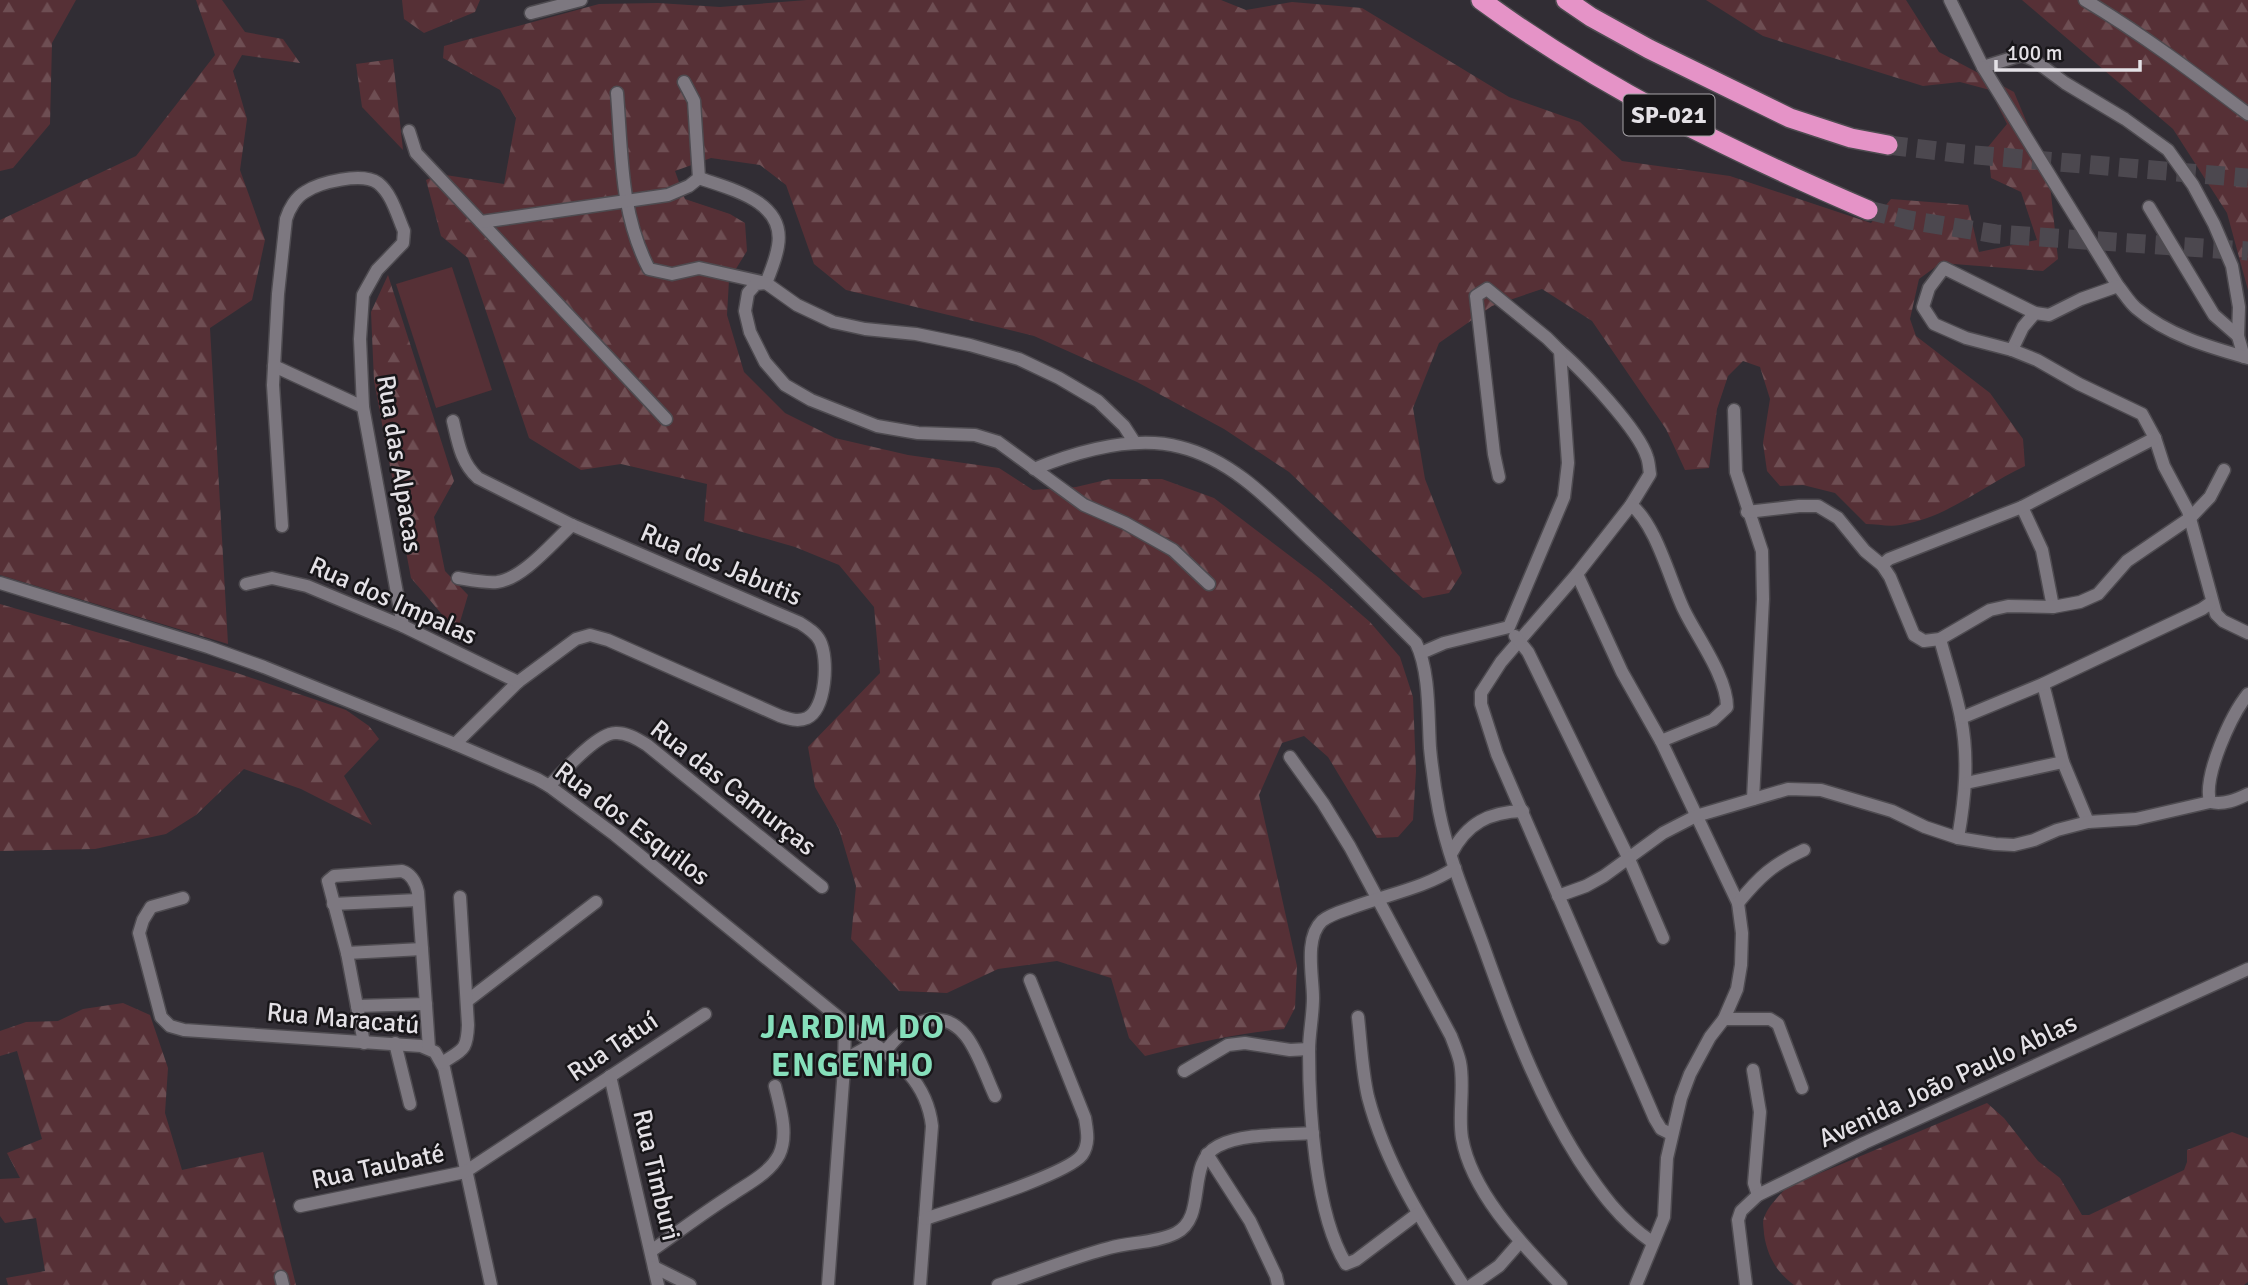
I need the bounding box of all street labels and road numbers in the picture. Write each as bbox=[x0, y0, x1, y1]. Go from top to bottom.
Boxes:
road number: SP-021 bbox=[1624, 94, 1714, 135]
street label: Rua das Alpacas bbox=[369, 373, 429, 555]
street label: Rua dos Jabutis bbox=[635, 517, 807, 613]
street label: Rua dos Impalas bbox=[304, 550, 482, 652]
street label: Rua das Camurças bbox=[644, 713, 822, 863]
street label: Rua dos Esquilos bbox=[548, 755, 716, 893]
street label: Rua Maracatú bbox=[265, 996, 421, 1042]
street label: Rua Tatuí bbox=[562, 1005, 664, 1089]
street label: Avenida João Paulo Ablas bbox=[1814, 1007, 2082, 1155]
street label: Rua Timburi bbox=[625, 1106, 687, 1244]
street label: Rua Taubaté bbox=[309, 1137, 447, 1197]

